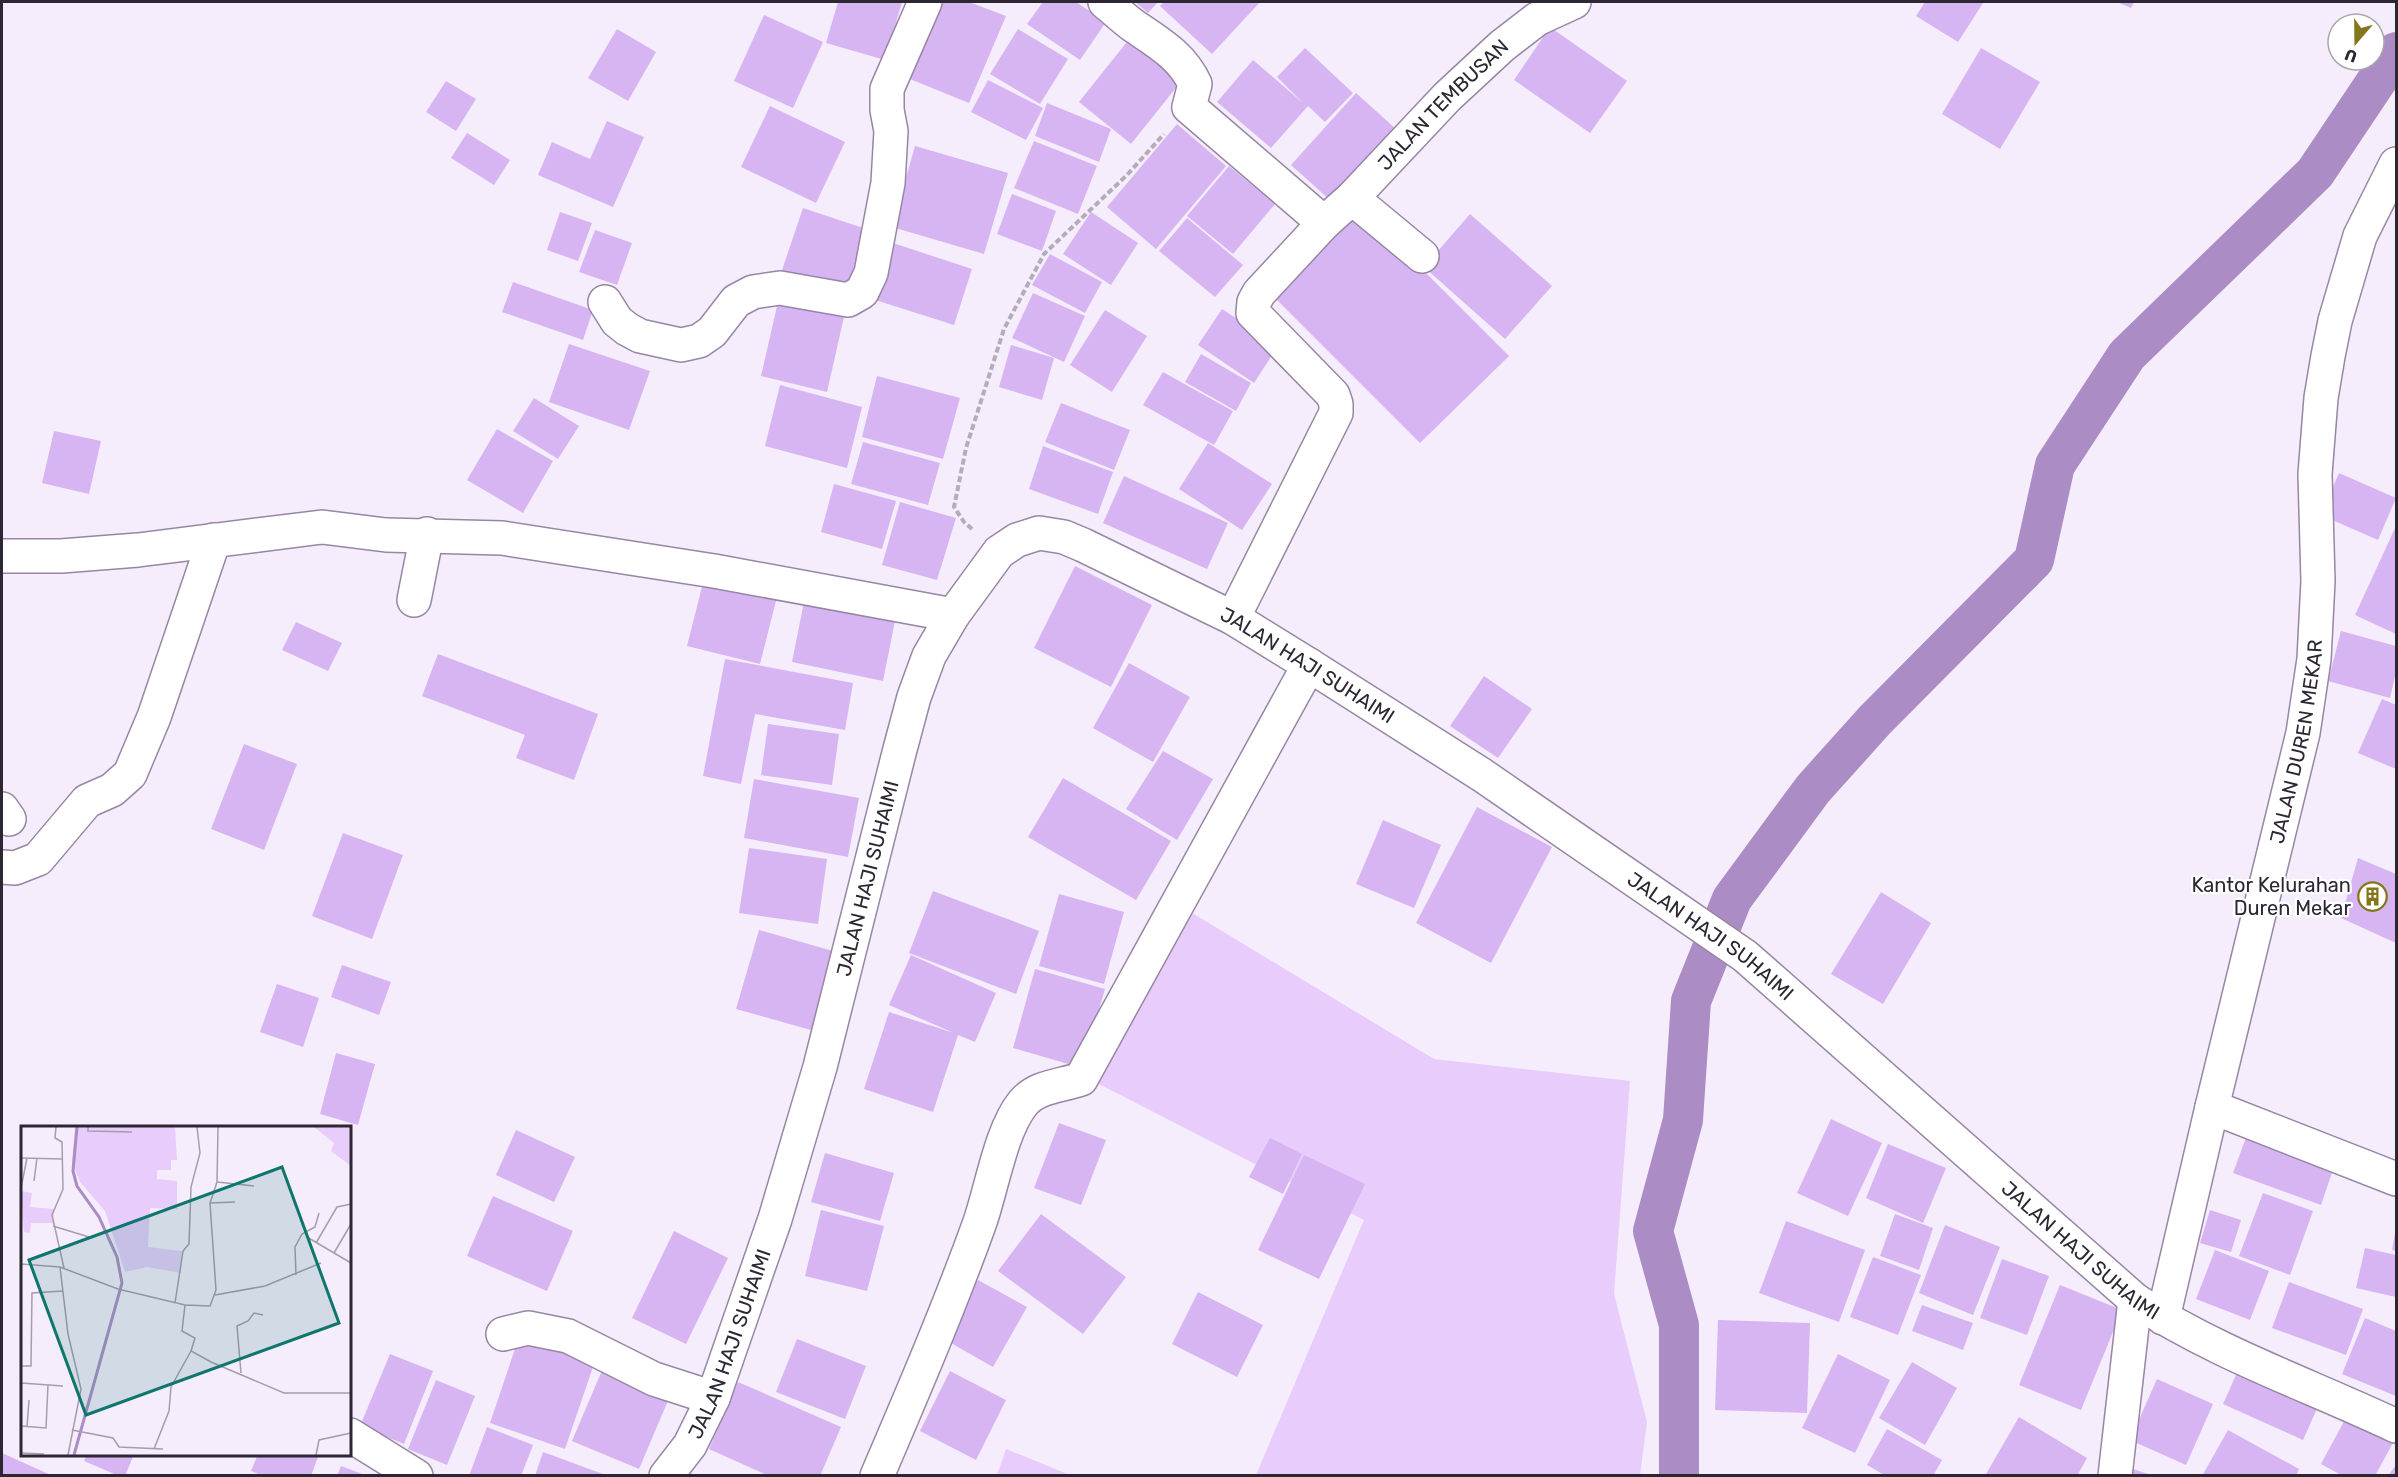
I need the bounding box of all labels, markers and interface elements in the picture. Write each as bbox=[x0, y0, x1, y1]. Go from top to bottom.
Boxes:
north arrow bbox=[2326, 12, 2386, 72]
street label: JALAN TEMBUSAN bbox=[1373, 34, 1513, 175]
text: U bbox=[2342, 45, 2360, 67]
street label: JALAN HAJI SUHAIMI bbox=[1217, 602, 1399, 728]
street label: JALAN DUREN MEKAR bbox=[2265, 639, 2327, 846]
street label: JALAN HAJI SUHAIMI bbox=[831, 778, 904, 979]
street label: JALAN HAJI SUHAIMI bbox=[1623, 867, 1799, 1005]
place label: Kantor Kelurahan Duren Mekar bbox=[2191, 873, 2351, 920]
building icon: Kantor Kelurahan Duren Mekar bbox=[2356, 880, 2388, 912]
inset map bbox=[21, 1126, 351, 1456]
street label: JALAN HAJI SUHAIMI bbox=[1997, 1176, 2164, 1325]
street label: JALAN HAJI SUHAIMI bbox=[683, 1246, 776, 1443]

